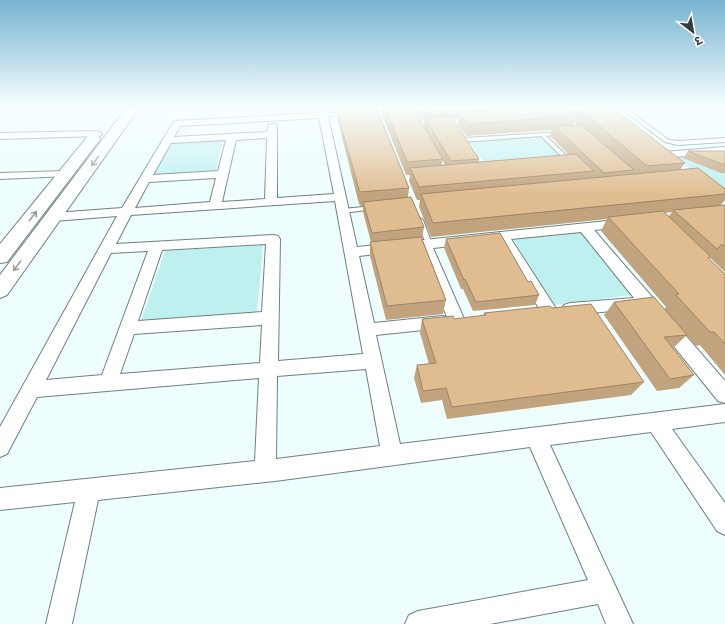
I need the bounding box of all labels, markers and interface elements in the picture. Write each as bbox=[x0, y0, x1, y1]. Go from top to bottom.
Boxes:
north arrow bbox=[673, 12, 713, 52]
text: उ bbox=[691, 32, 706, 49]
one-way arrow bbox=[90, 156, 99, 167]
one-way arrow bbox=[28, 210, 37, 221]
one-way arrow bbox=[13, 260, 22, 271]

